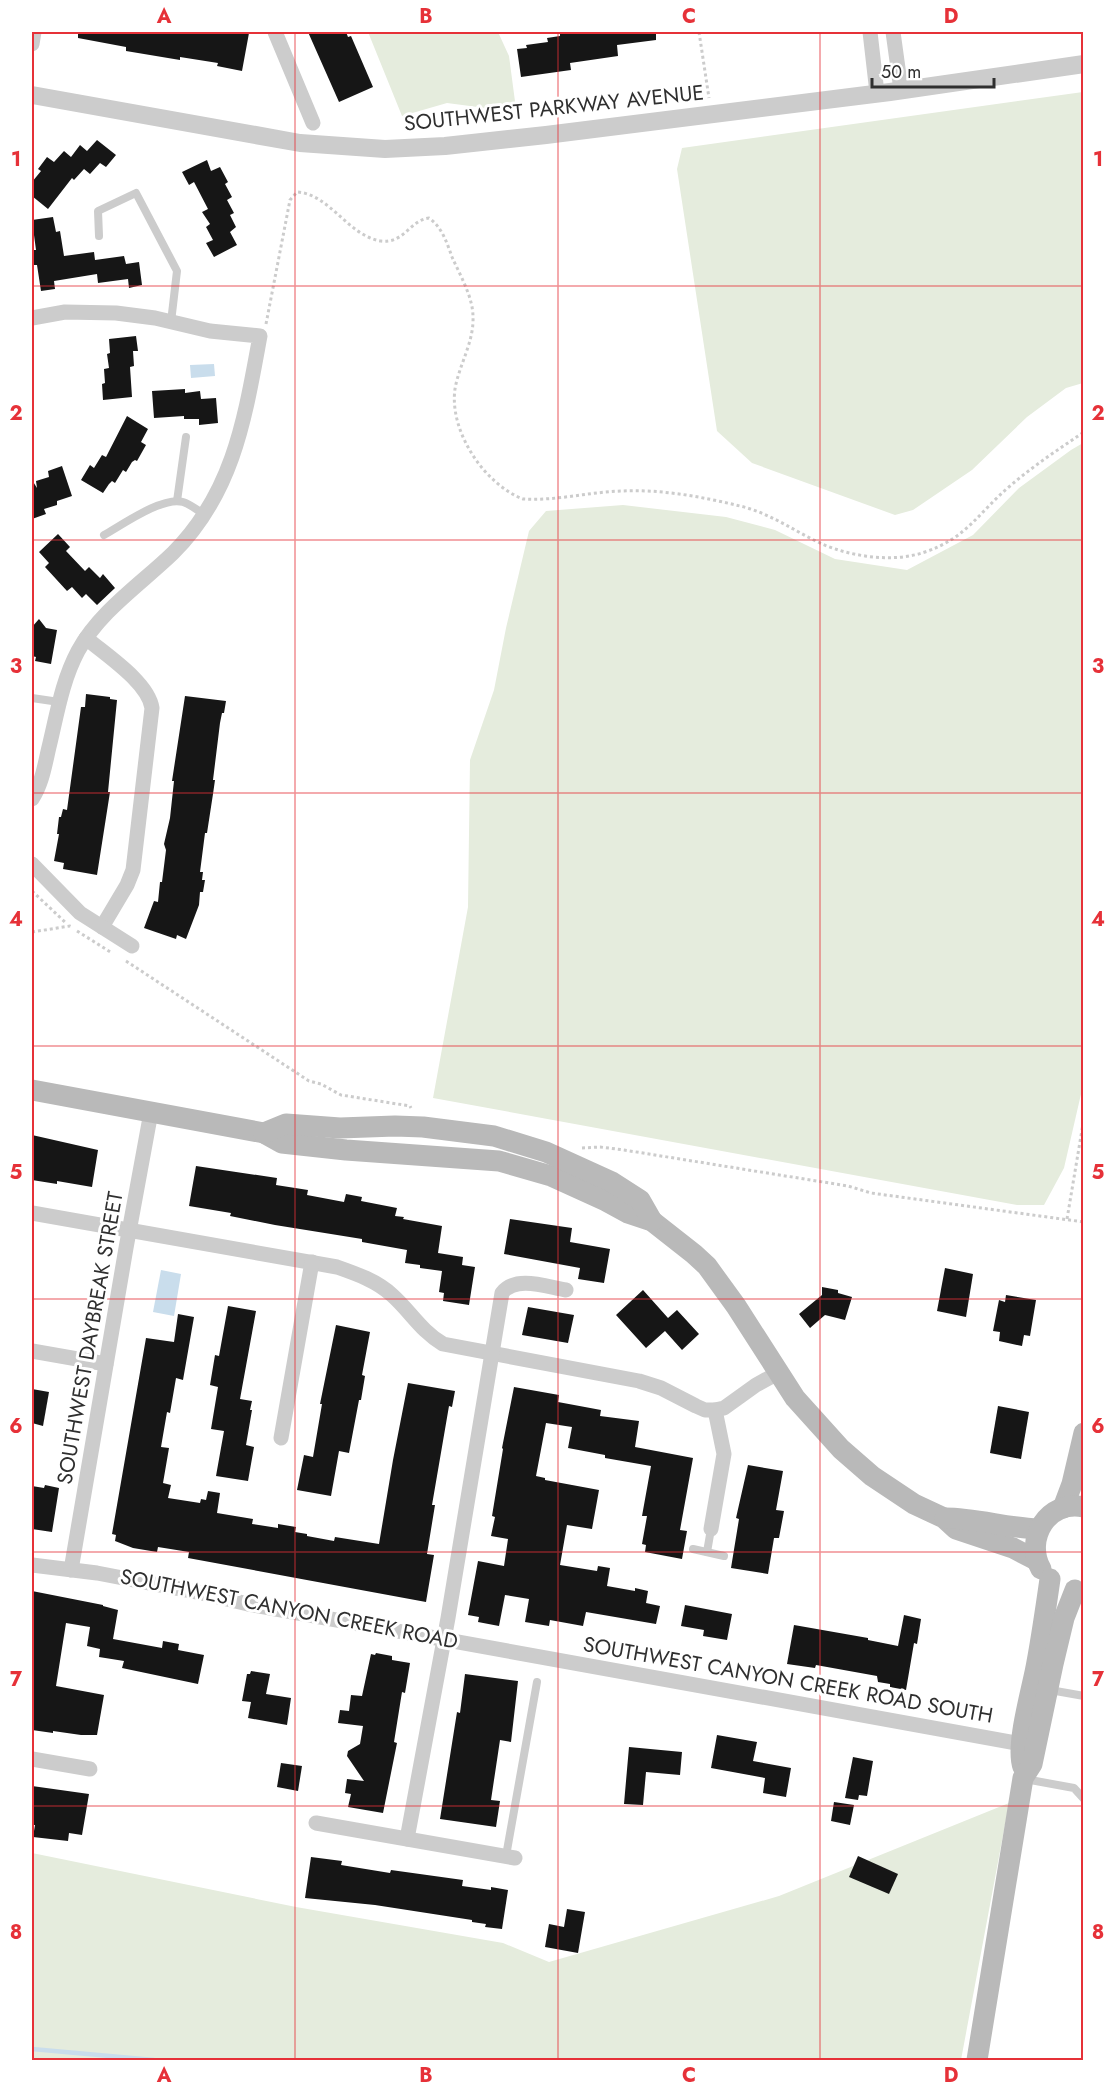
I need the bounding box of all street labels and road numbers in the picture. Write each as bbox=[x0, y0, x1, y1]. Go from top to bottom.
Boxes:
street label: SOUTHWEST PARKWAY AVENUE bbox=[403, 77, 705, 139]
street label: SOUTHWEST DAYBREAK STREET bbox=[49, 1189, 131, 1487]
street label: SOUTHWEST CANYON CREEK ROAD bbox=[118, 1562, 460, 1656]
street label: SOUTHWEST CANYON CREEK ROAD SOUTH bbox=[581, 1629, 995, 1731]

